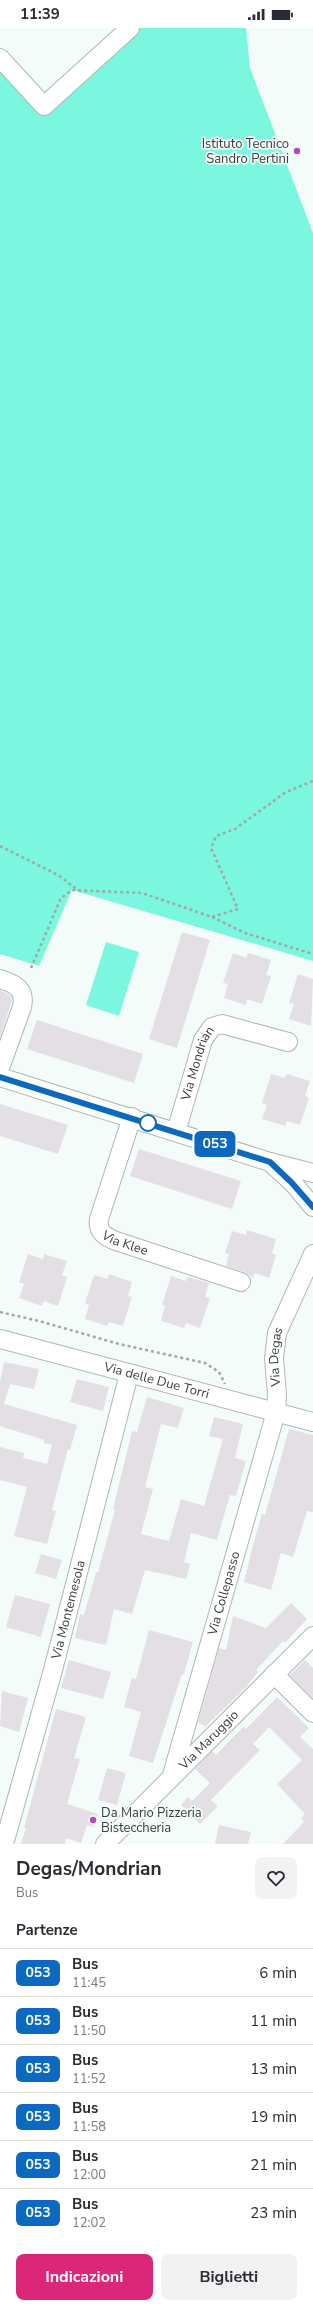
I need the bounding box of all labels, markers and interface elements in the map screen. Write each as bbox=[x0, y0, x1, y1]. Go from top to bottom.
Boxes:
text: 11:39 bbox=[20, 4, 60, 24]
place label: Istituto Tecnico Sandro Pertini bbox=[202, 135, 289, 168]
marker: Istituto Tecnico Sandro Pertini bbox=[292, 146, 302, 156]
street label: Via Mondrian bbox=[176, 1023, 219, 1104]
unlabelled marker bbox=[139, 1114, 157, 1132]
line badge: 053 bbox=[192, 1131, 238, 1157]
text: 053 bbox=[202, 1134, 228, 1153]
street label: Via Klee bbox=[97, 1226, 150, 1260]
street label: Via Degas bbox=[265, 1324, 288, 1388]
street label: Via delle Due Torri bbox=[101, 1358, 211, 1403]
street label: Via Collepasso bbox=[203, 1549, 245, 1638]
street label: Via Montemesola bbox=[47, 1558, 90, 1662]
street label: Via Maruggio bbox=[174, 1706, 243, 1775]
place label: Da Mario Pizzeria Bisteccheria bbox=[101, 1804, 202, 1837]
marker: Da Mario Pizzeria Bisteccheria bbox=[88, 1815, 98, 1825]
text: Degas/Mondrian bbox=[16, 1856, 162, 1882]
button: heart bbox=[255, 1857, 297, 1899]
text: Bus bbox=[16, 1884, 38, 1902]
text: Partenze bbox=[16, 1920, 78, 1940]
text: Bus bbox=[72, 1954, 98, 1974]
text: 053 bbox=[25, 1963, 51, 1982]
text: 6 min bbox=[259, 1963, 297, 1983]
text: 11:45 bbox=[72, 1974, 106, 1992]
text: Bus bbox=[72, 2002, 98, 2022]
text: 053 bbox=[25, 2011, 51, 2030]
text: 11 min bbox=[250, 2011, 297, 2031]
text: 11:50 bbox=[72, 2022, 106, 2040]
text: Bus bbox=[72, 2050, 98, 2070]
text: 053 bbox=[25, 2059, 51, 2078]
text: 13 min bbox=[250, 2059, 297, 2079]
text: 11:52 bbox=[72, 2070, 106, 2088]
text: Bus bbox=[72, 2098, 98, 2118]
text: 053 bbox=[25, 2107, 51, 2126]
text: 19 min bbox=[250, 2107, 297, 2127]
text: 11:58 bbox=[72, 2118, 106, 2136]
text: Bus bbox=[72, 2146, 98, 2166]
text: 053 bbox=[25, 2155, 51, 2174]
text: 21 min bbox=[250, 2155, 297, 2175]
text: 12:00 bbox=[72, 2166, 106, 2184]
text: Bus bbox=[72, 2194, 98, 2214]
text: 053 bbox=[25, 2203, 51, 2222]
text: 23 min bbox=[250, 2203, 297, 2223]
text: 12:02 bbox=[72, 2214, 106, 2232]
button: Indicazioni bbox=[16, 2254, 153, 2300]
button: Biglietti bbox=[161, 2254, 297, 2300]

